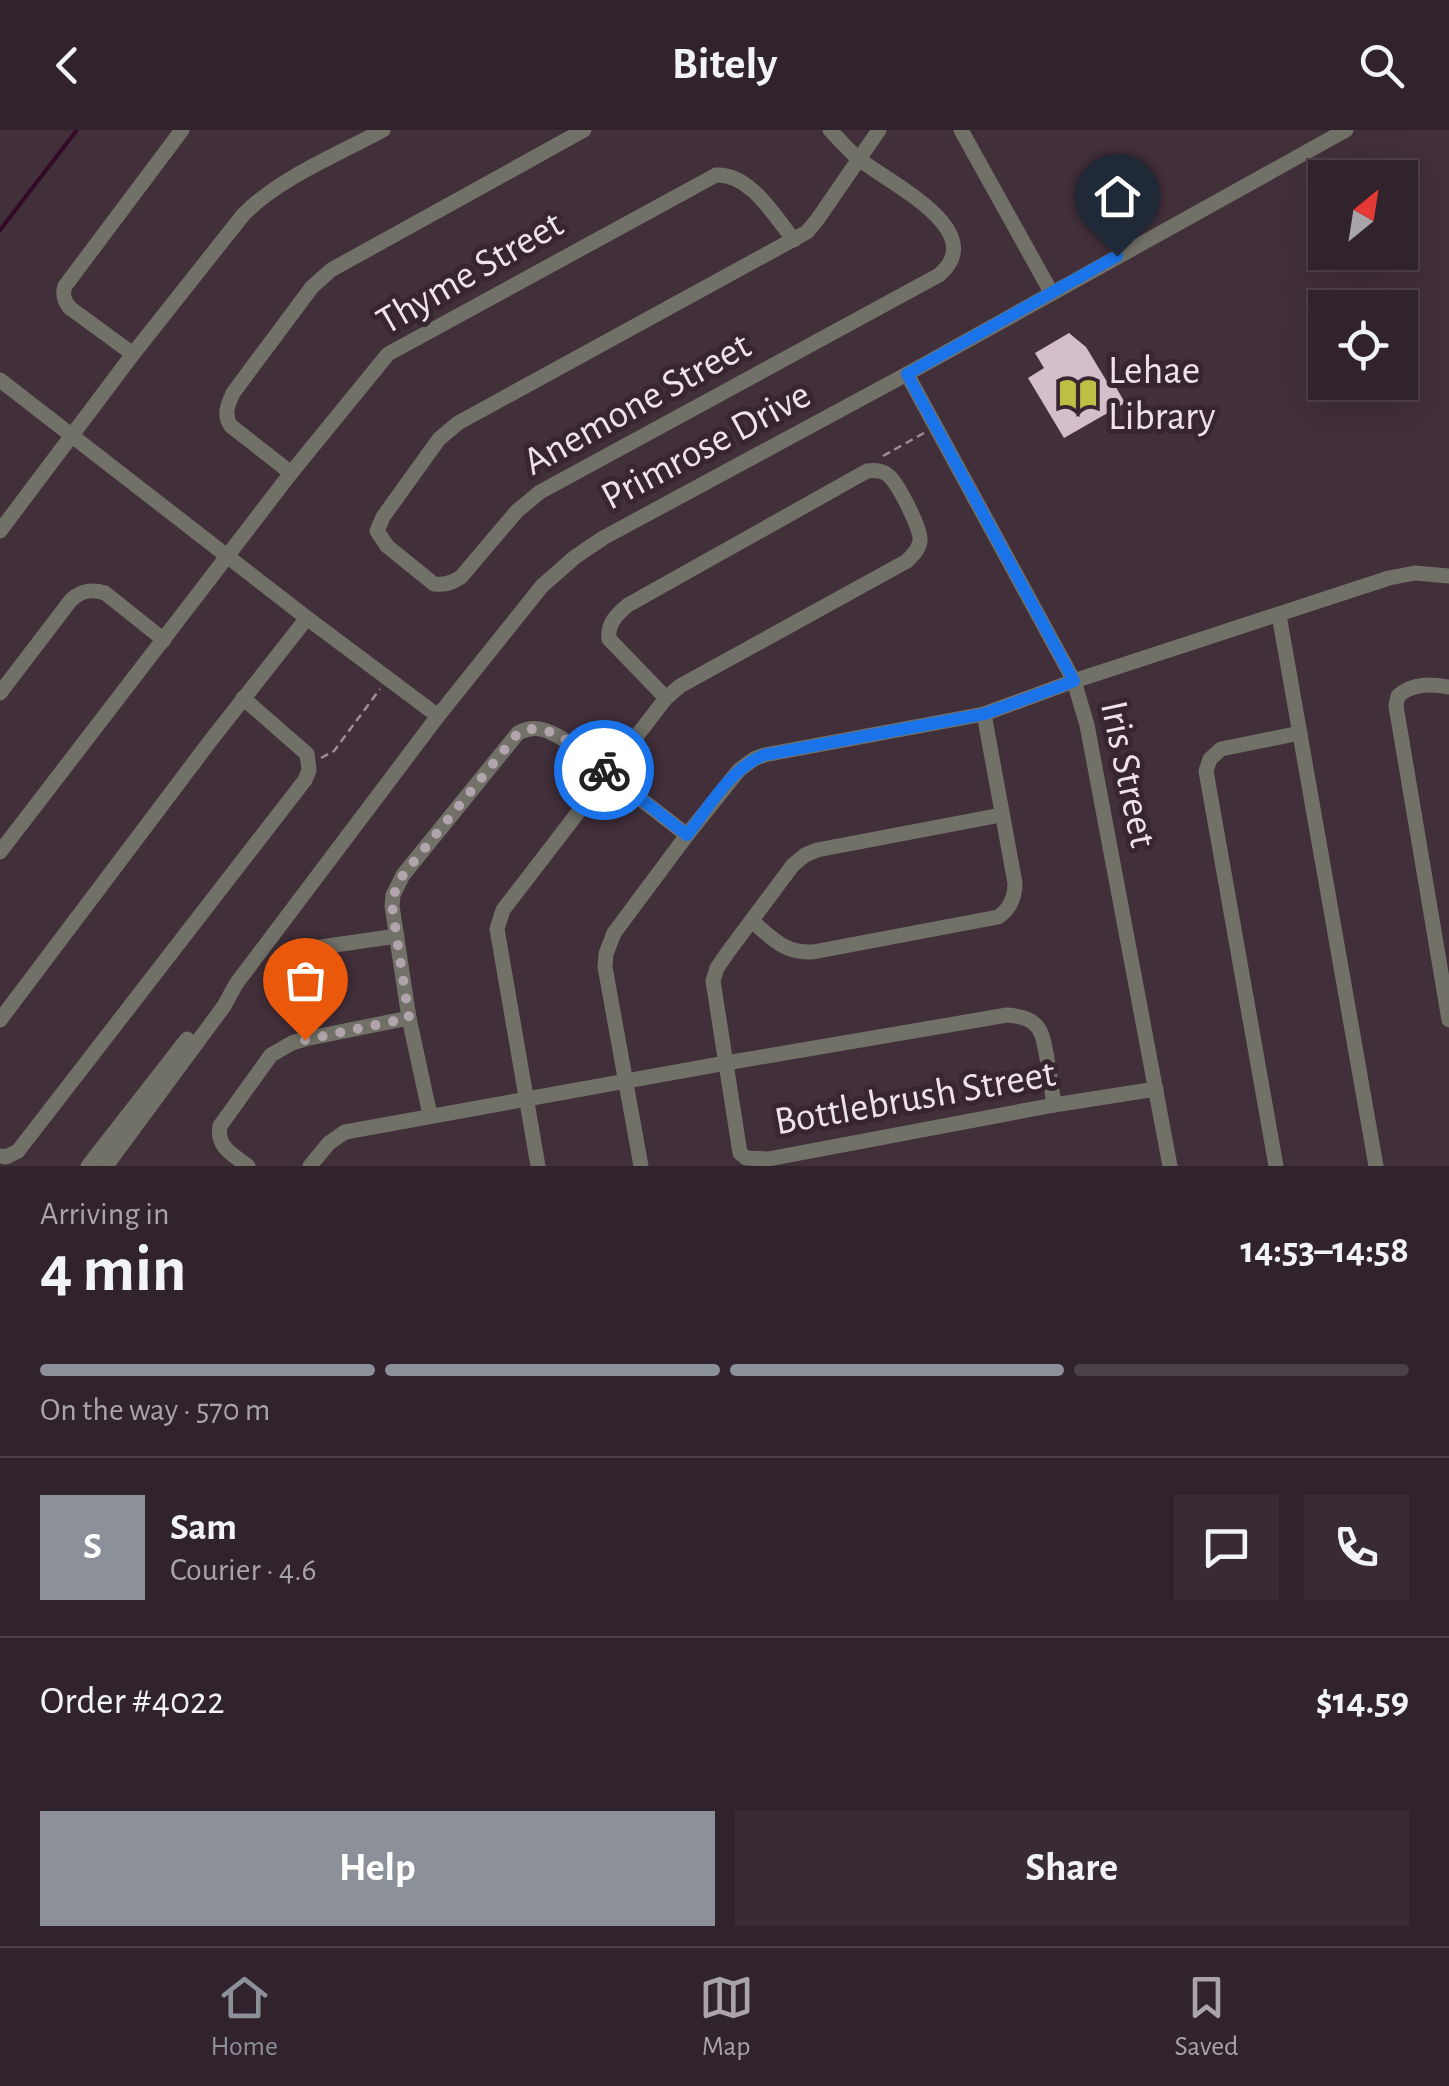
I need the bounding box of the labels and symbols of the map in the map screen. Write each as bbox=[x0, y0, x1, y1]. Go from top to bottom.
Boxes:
pin bbox=[1075, 154, 1160, 257]
north arrow bbox=[1308, 160, 1418, 270]
street label: Thyme Street bbox=[370, 204, 570, 342]
street label: Anemone Street bbox=[517, 325, 757, 483]
place label: Lehae Library bbox=[1108, 351, 1216, 437]
library icon: Lehae Library bbox=[1057, 373, 1099, 415]
street label: Primrose Drive bbox=[595, 374, 817, 518]
street label: Iris Street bbox=[1093, 697, 1163, 851]
courier bbox=[554, 720, 654, 820]
pin bbox=[263, 938, 348, 1041]
street label: Bottlebrush Street bbox=[771, 1054, 1059, 1142]

